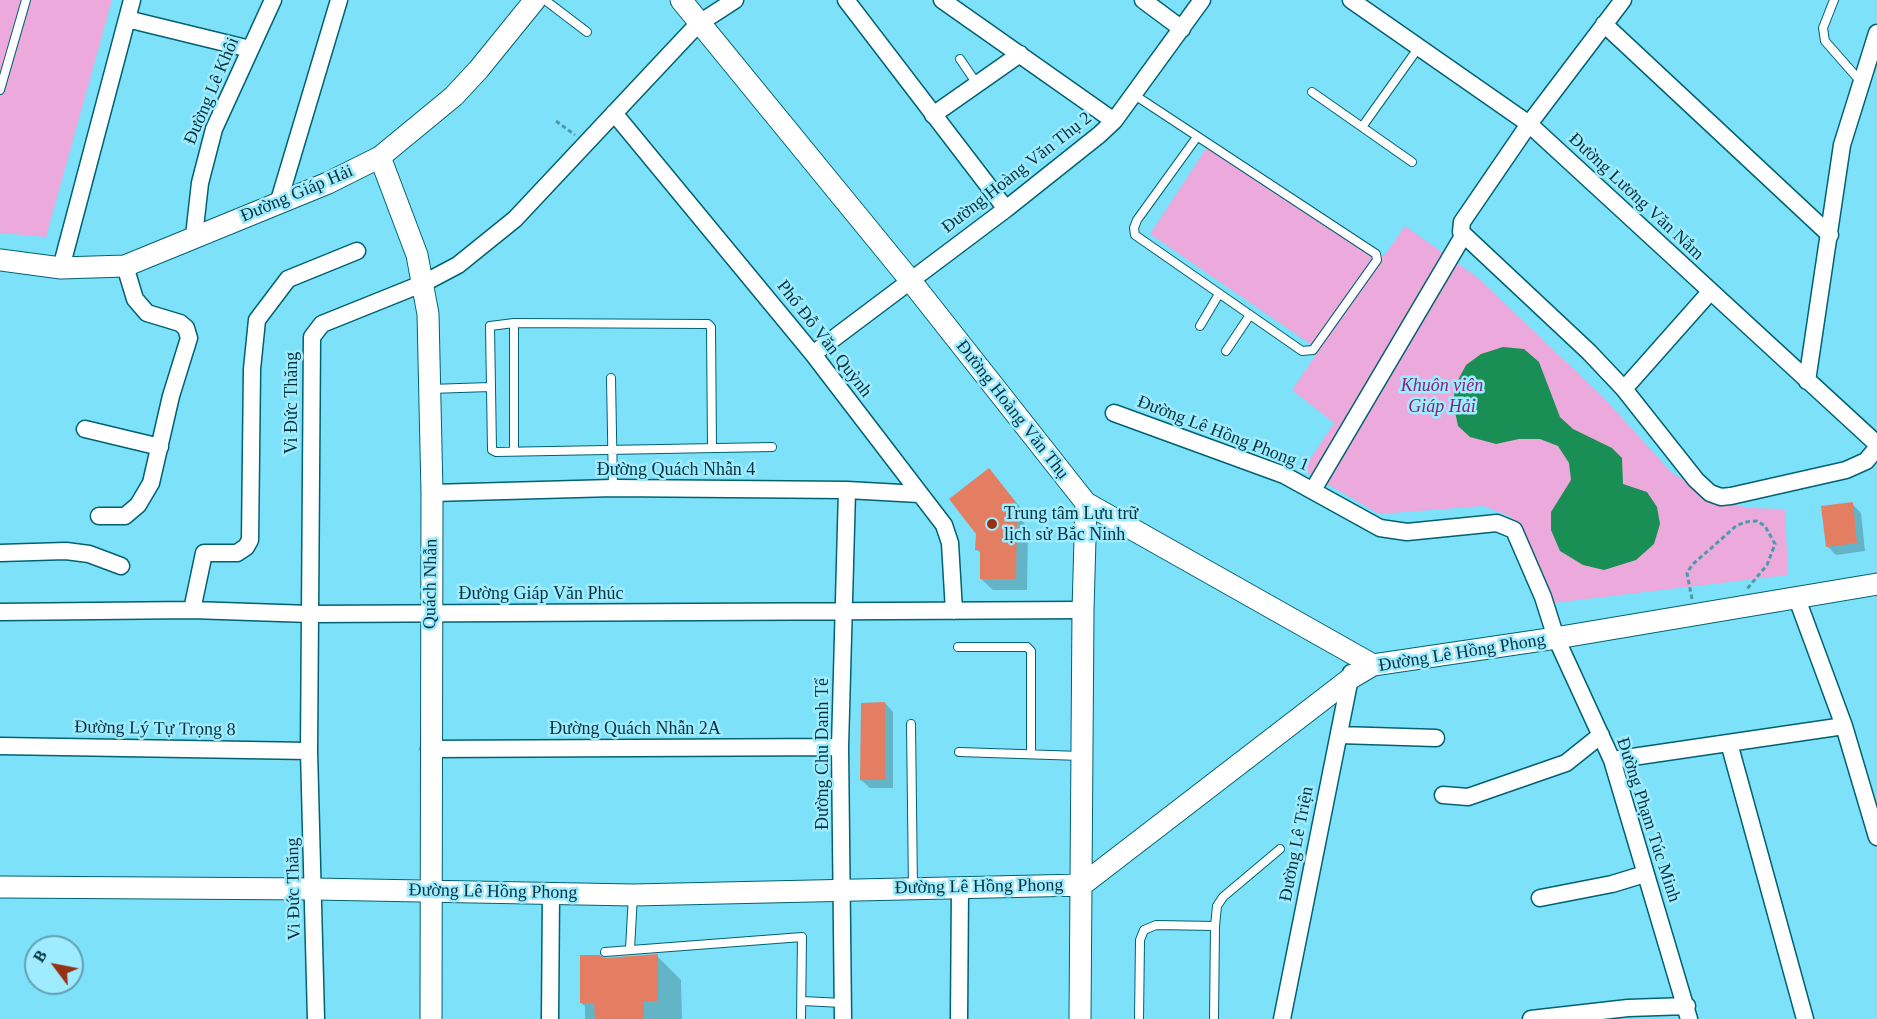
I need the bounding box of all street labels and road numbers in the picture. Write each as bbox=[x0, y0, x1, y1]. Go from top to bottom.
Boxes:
street label: Đường Lê Khôi bbox=[180, 34, 244, 148]
street label: Đường Hoàng Văn Thụ 2 bbox=[938, 108, 1096, 238]
street label: Đường Lương Văn Nắm bbox=[1564, 129, 1708, 265]
street label: Đường Giáp Hải bbox=[237, 161, 357, 227]
street label: Phố Đỗ Văn Quỳnh bbox=[772, 276, 876, 402]
street label: Đường Hoàng Văn Thụ bbox=[951, 336, 1073, 484]
street label: Vi Đức Thăng bbox=[281, 352, 303, 454]
street label: Đường Lê Hồng Phong 1 bbox=[1134, 391, 1312, 477]
street label: Đường Quách Nhẫn 4 bbox=[597, 459, 755, 481]
street label: Quách Nhẫn bbox=[419, 539, 443, 629]
street label: Đường Giáp Văn Phúc bbox=[459, 583, 623, 605]
street label: Đường Lê Hồng Phong bbox=[1377, 629, 1547, 677]
street label: Đường Chu Danh Tể bbox=[812, 678, 834, 830]
street label: Đường Lý Tự Trọng 8 bbox=[74, 717, 236, 741]
street label: Đường Quách Nhẫn 2A bbox=[549, 718, 721, 740]
street label: Đường Phạm Túc Minh bbox=[1611, 735, 1685, 905]
street label: Đường Lê Triện bbox=[1275, 785, 1319, 903]
street label: Vi Đức Thăng bbox=[282, 837, 306, 941]
street label: Đường Lê Hồng Phong bbox=[894, 875, 1064, 899]
street label: Đường Lê Hồng Phong bbox=[408, 880, 578, 904]

